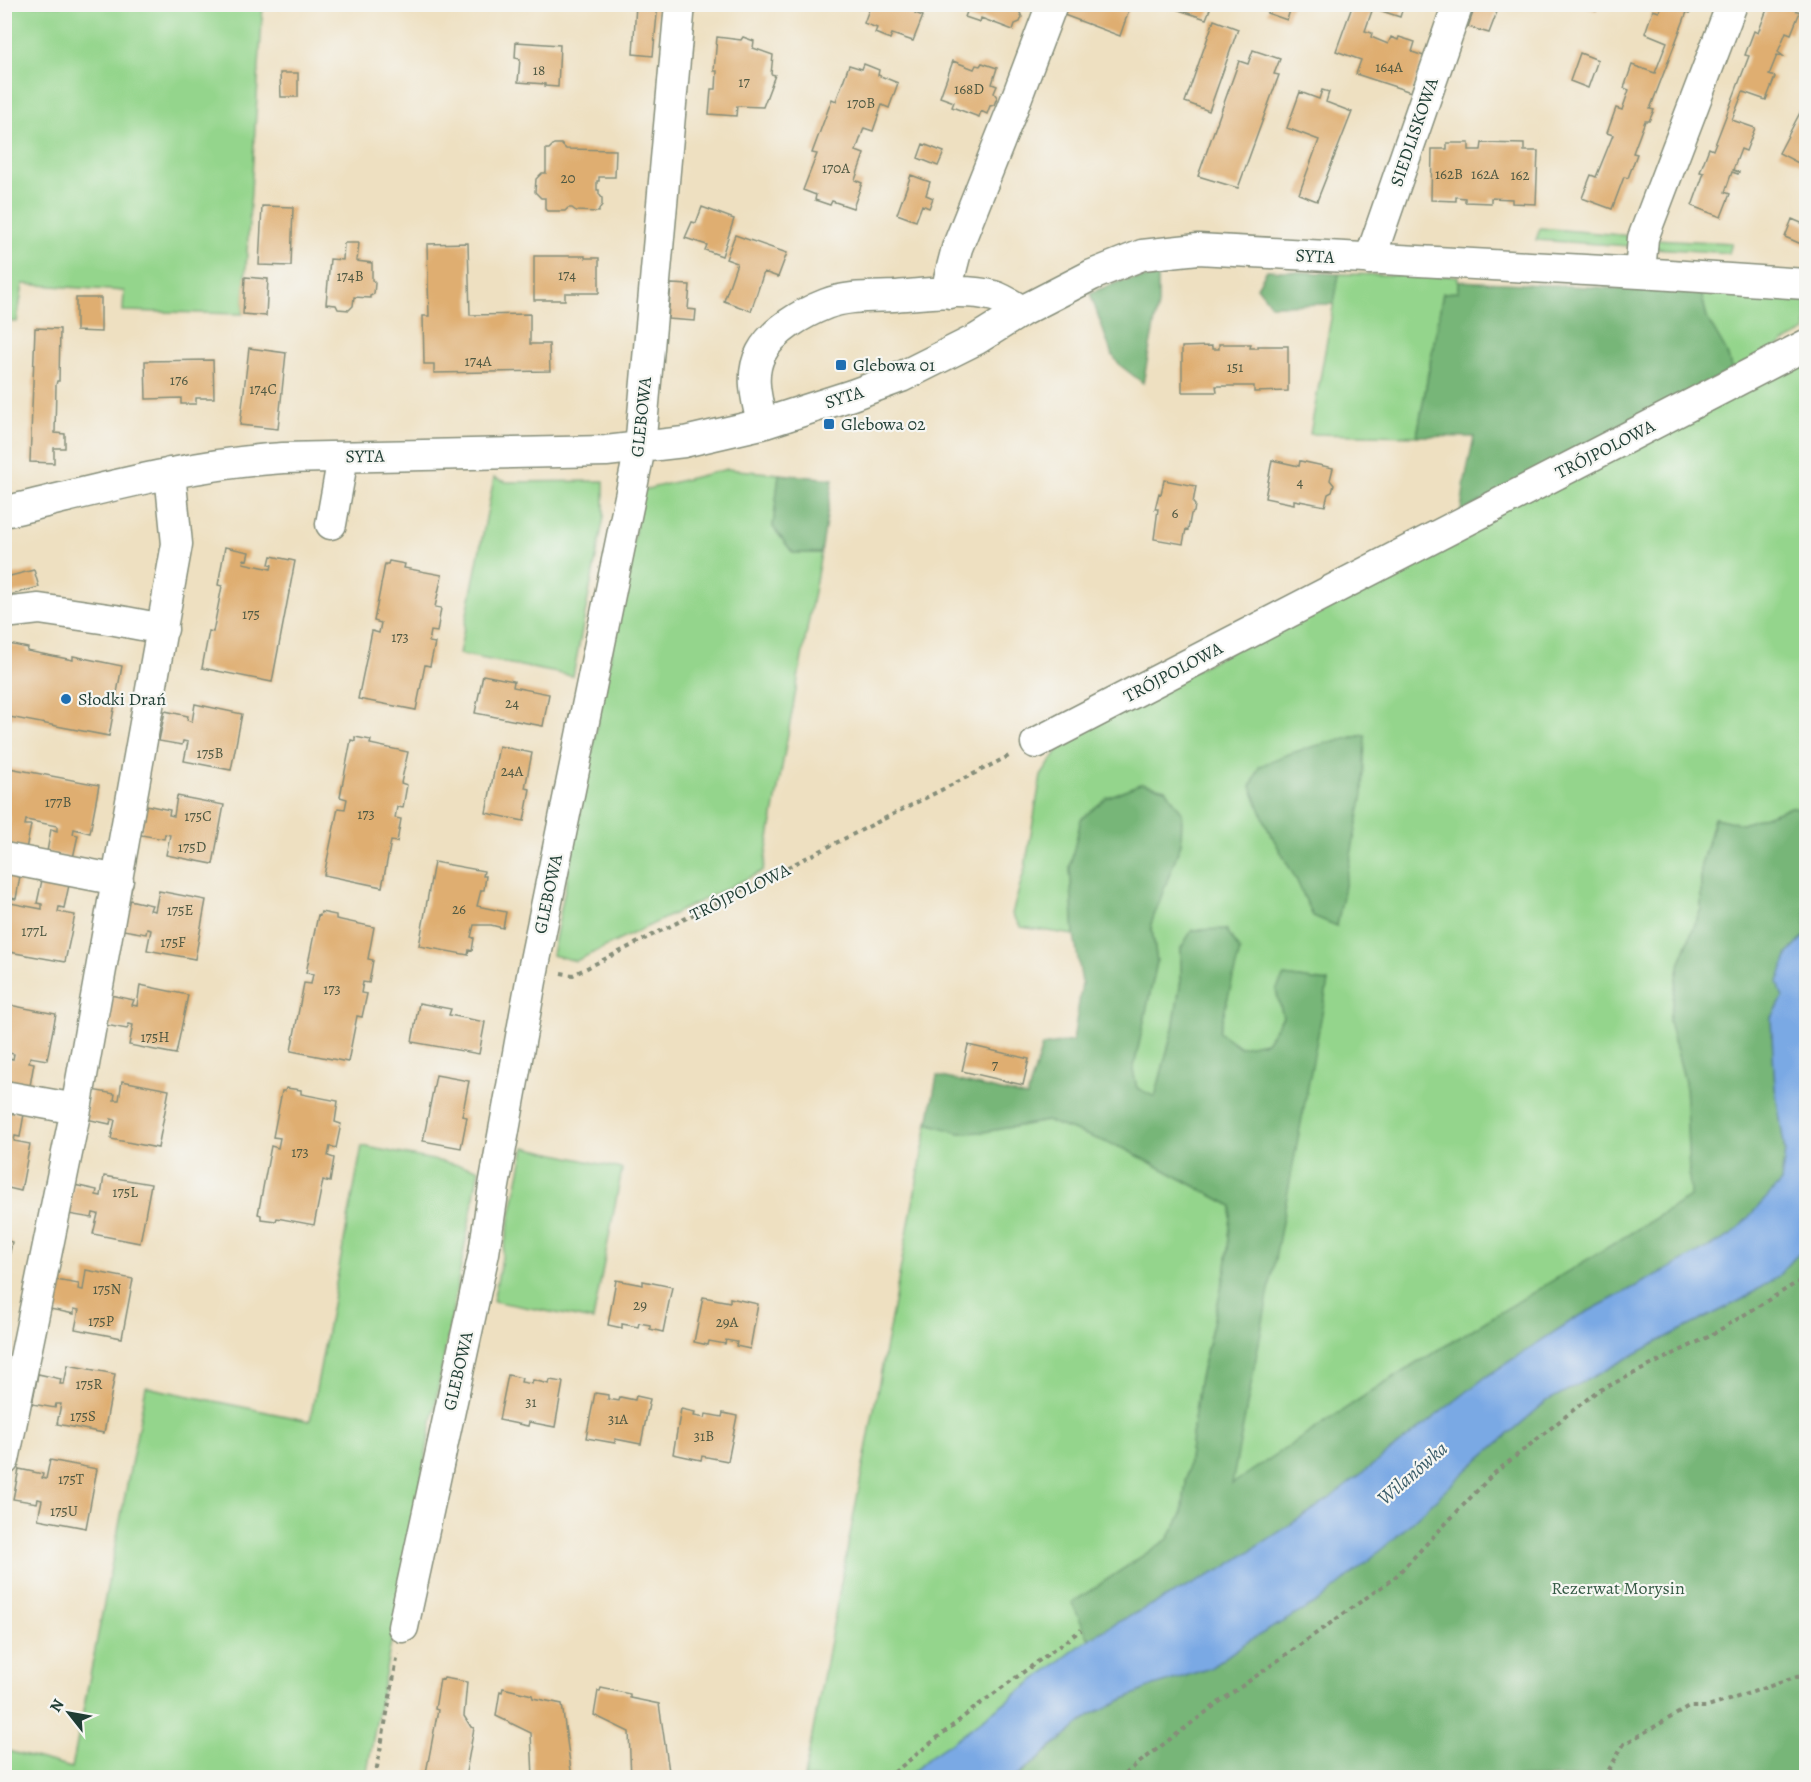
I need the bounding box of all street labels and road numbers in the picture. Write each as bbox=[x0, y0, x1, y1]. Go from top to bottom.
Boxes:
street label: SIEDLISKOWA bbox=[1384, 74, 1444, 190]
street label: SYTA bbox=[1295, 243, 1336, 269]
street label: GLEBOWA bbox=[625, 375, 657, 458]
street label: SYTA bbox=[822, 379, 867, 414]
street label: TRÓJPOLOWA bbox=[1551, 413, 1659, 484]
street label: SYTA bbox=[345, 444, 385, 468]
street label: TRÓJPOLOWA bbox=[1119, 636, 1227, 708]
street label: GLEBOWA bbox=[528, 852, 568, 936]
street label: TRÓJPOLOWA bbox=[686, 857, 795, 927]
street label: GLEBOWA bbox=[437, 1329, 479, 1413]

